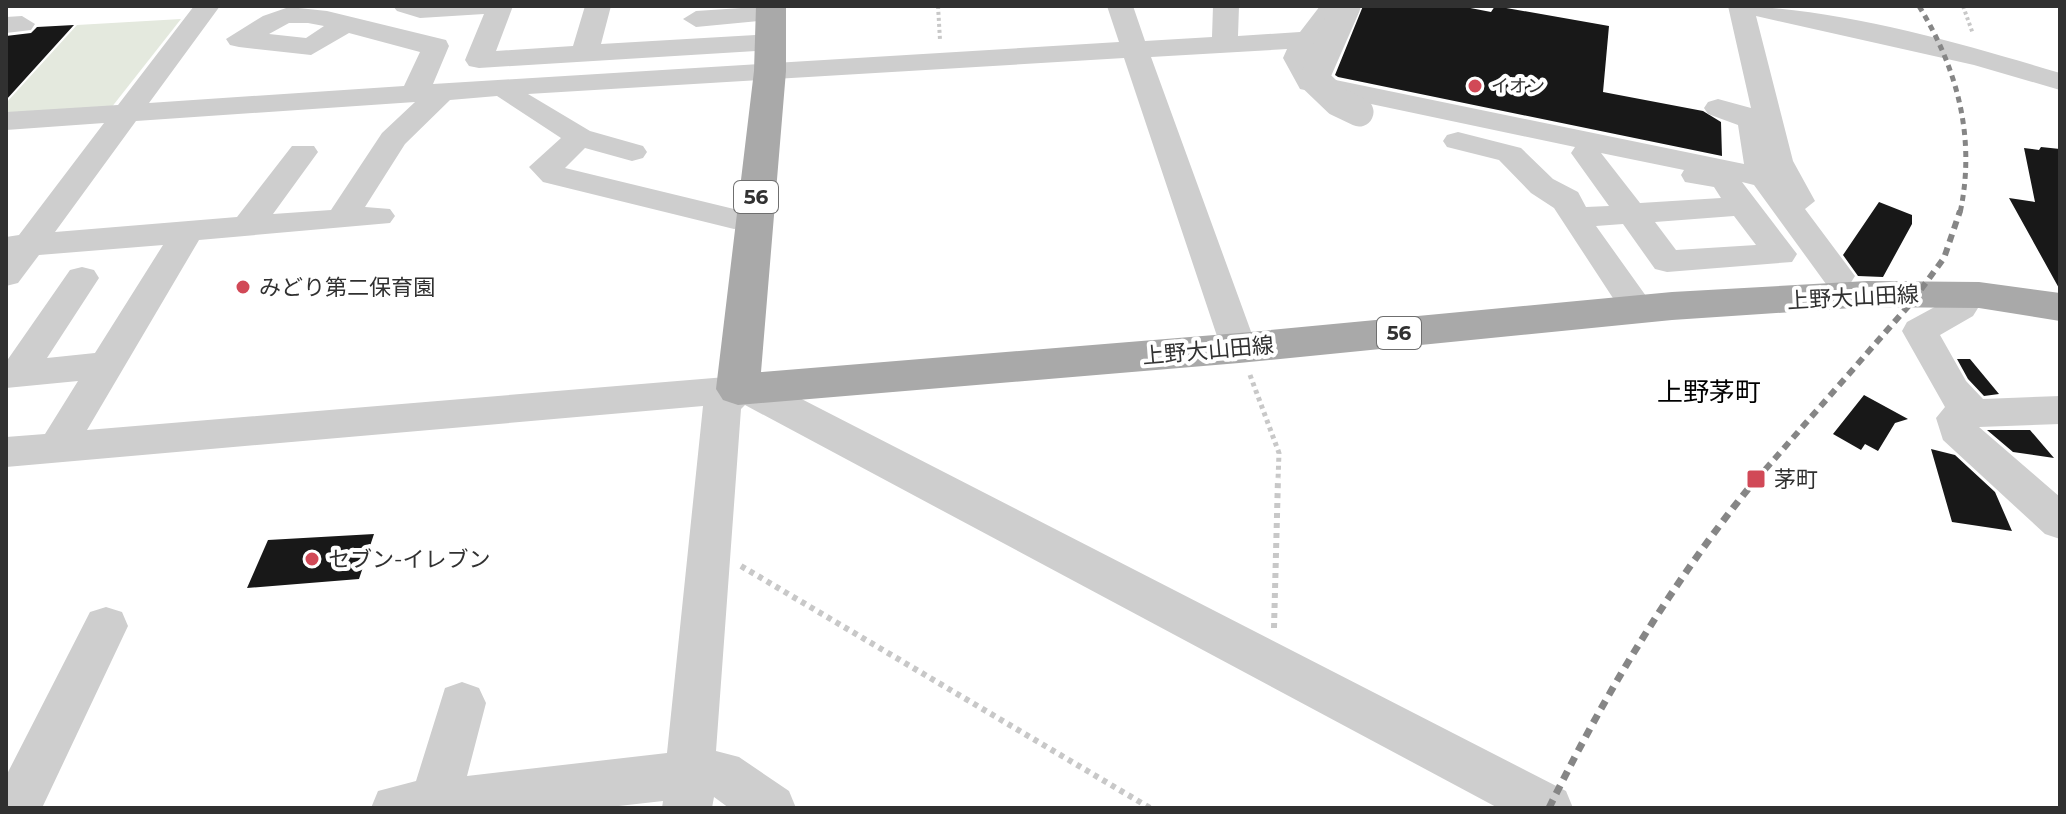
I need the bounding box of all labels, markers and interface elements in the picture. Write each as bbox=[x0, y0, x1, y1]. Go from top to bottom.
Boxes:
place label: イオン bbox=[1491, 75, 1545, 97]
marker: イオン bbox=[1466, 77, 1484, 95]
road number: 56 bbox=[734, 181, 778, 213]
place label: みどり第二保育園 bbox=[259, 274, 435, 301]
marker: みどり第二保育園 bbox=[234, 278, 252, 296]
street label: 上野大山田線 bbox=[1786, 281, 1920, 314]
road number: 56 bbox=[1377, 317, 1421, 349]
street label: 上野大山田線 bbox=[1141, 331, 1275, 370]
district label: 上野茅町 bbox=[1657, 376, 1761, 408]
place label: 茅町 bbox=[1774, 466, 1818, 493]
marker: 茅町 bbox=[1745, 468, 1767, 490]
place label: セブン-イレブン bbox=[328, 546, 490, 573]
marker: セブン-イレブン bbox=[303, 550, 321, 568]

